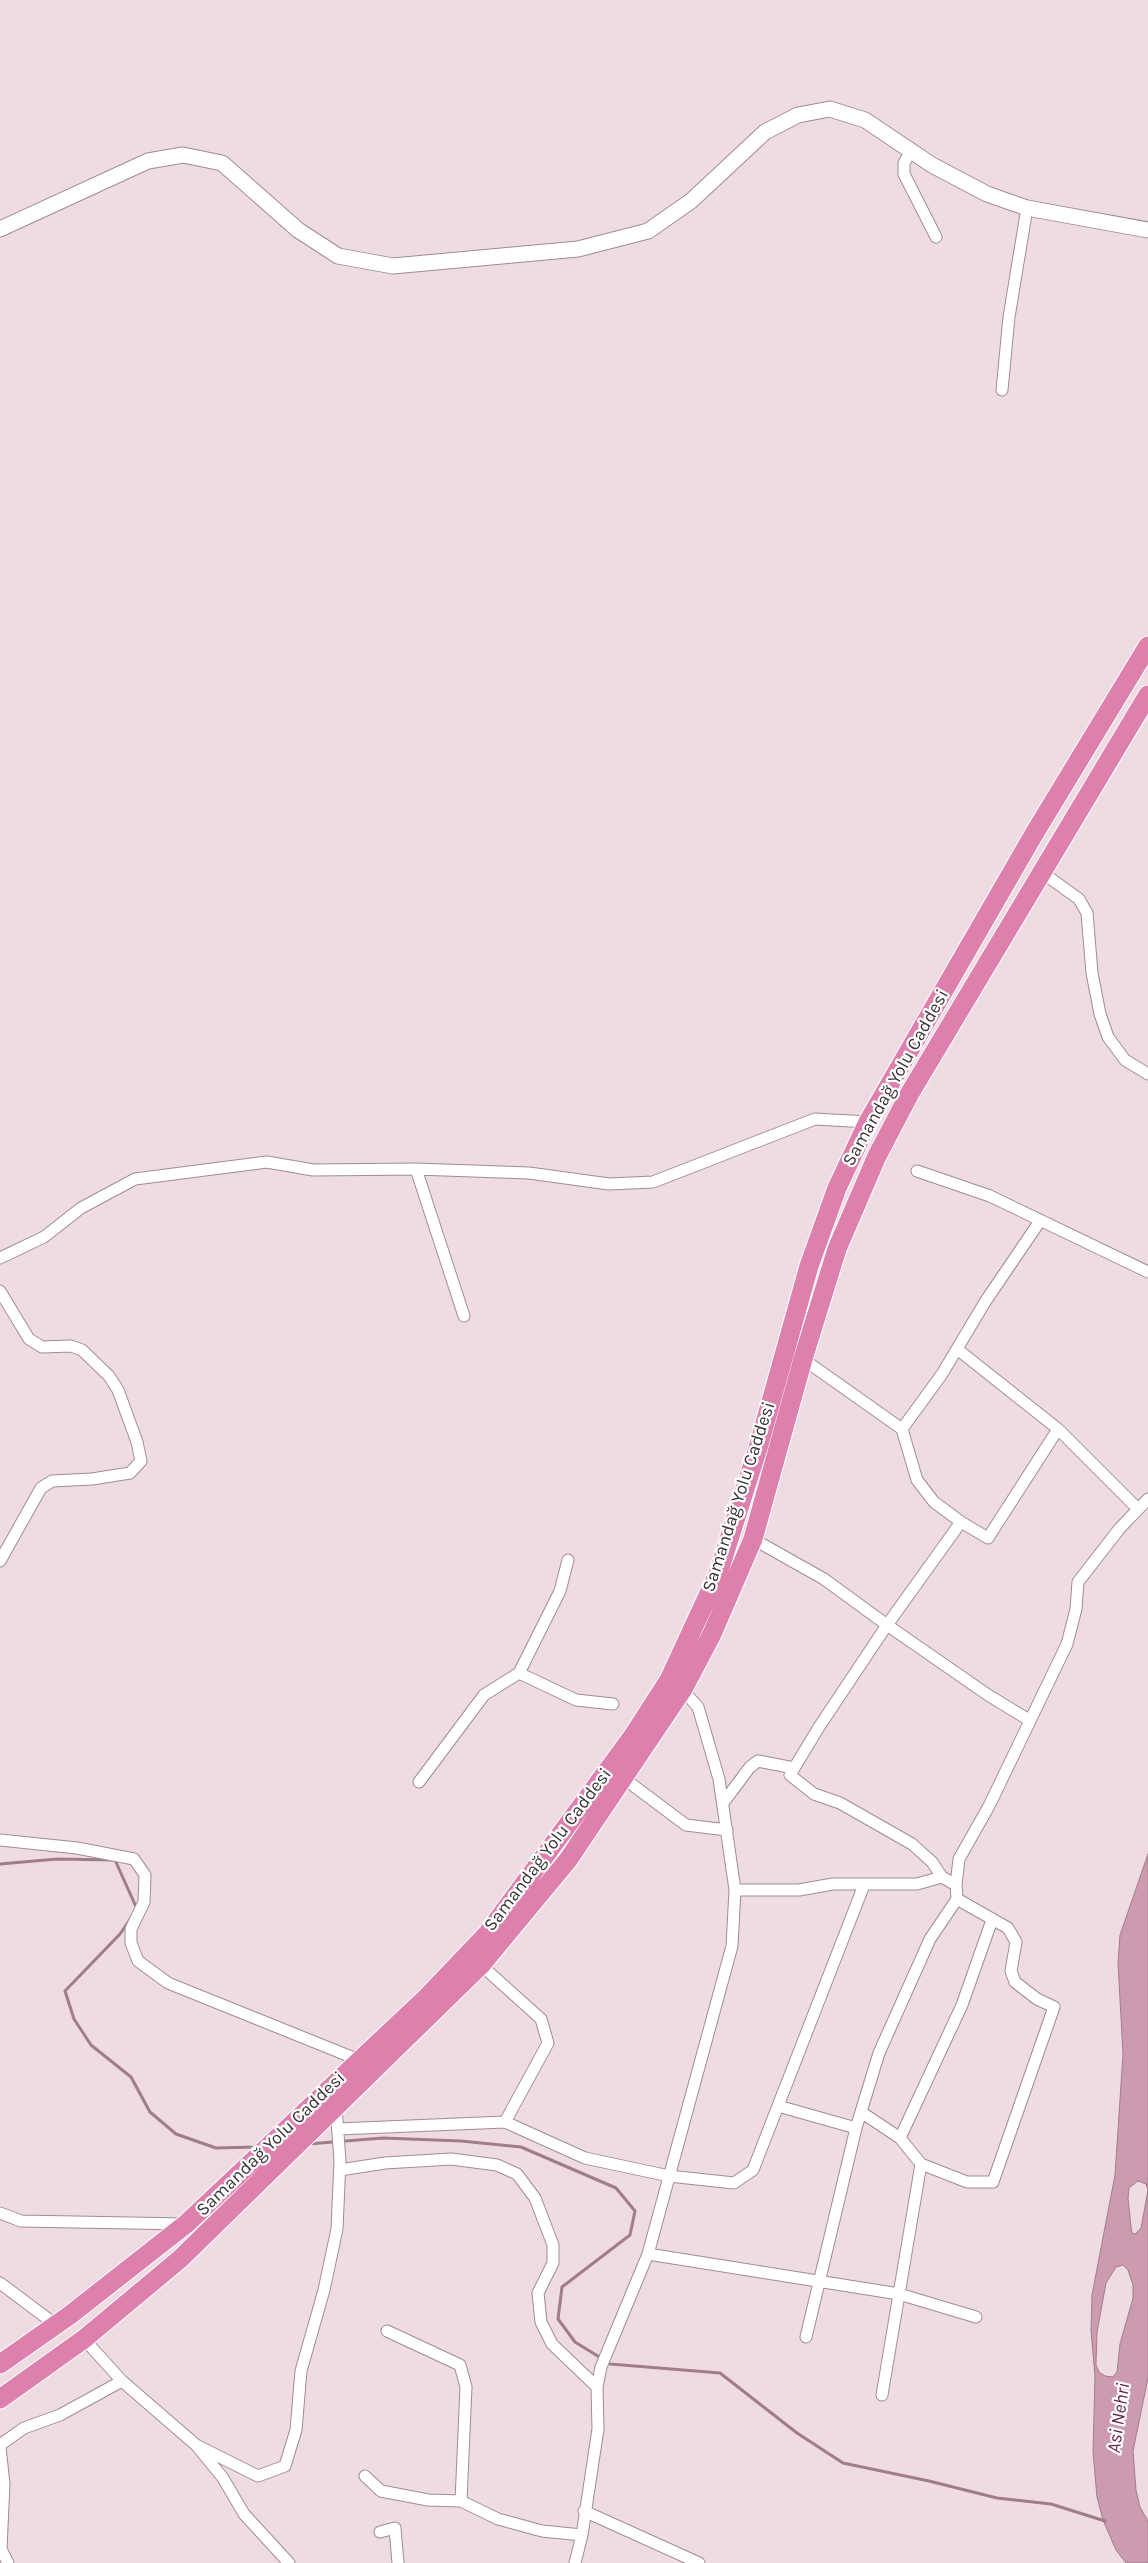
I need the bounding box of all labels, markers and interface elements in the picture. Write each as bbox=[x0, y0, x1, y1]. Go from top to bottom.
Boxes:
street label: Samandağ Yolu Caddesi bbox=[838, 986, 954, 1170]
street label: Samandağ Yolu Caddesi bbox=[698, 1399, 780, 1595]
street label: Samandağ Yolu Caddesi bbox=[480, 1764, 616, 1936]
street label: Samandağ Yolu Caddesi bbox=[192, 2067, 350, 2221]
water label: Asi Nehri bbox=[1103, 2382, 1135, 2454]

